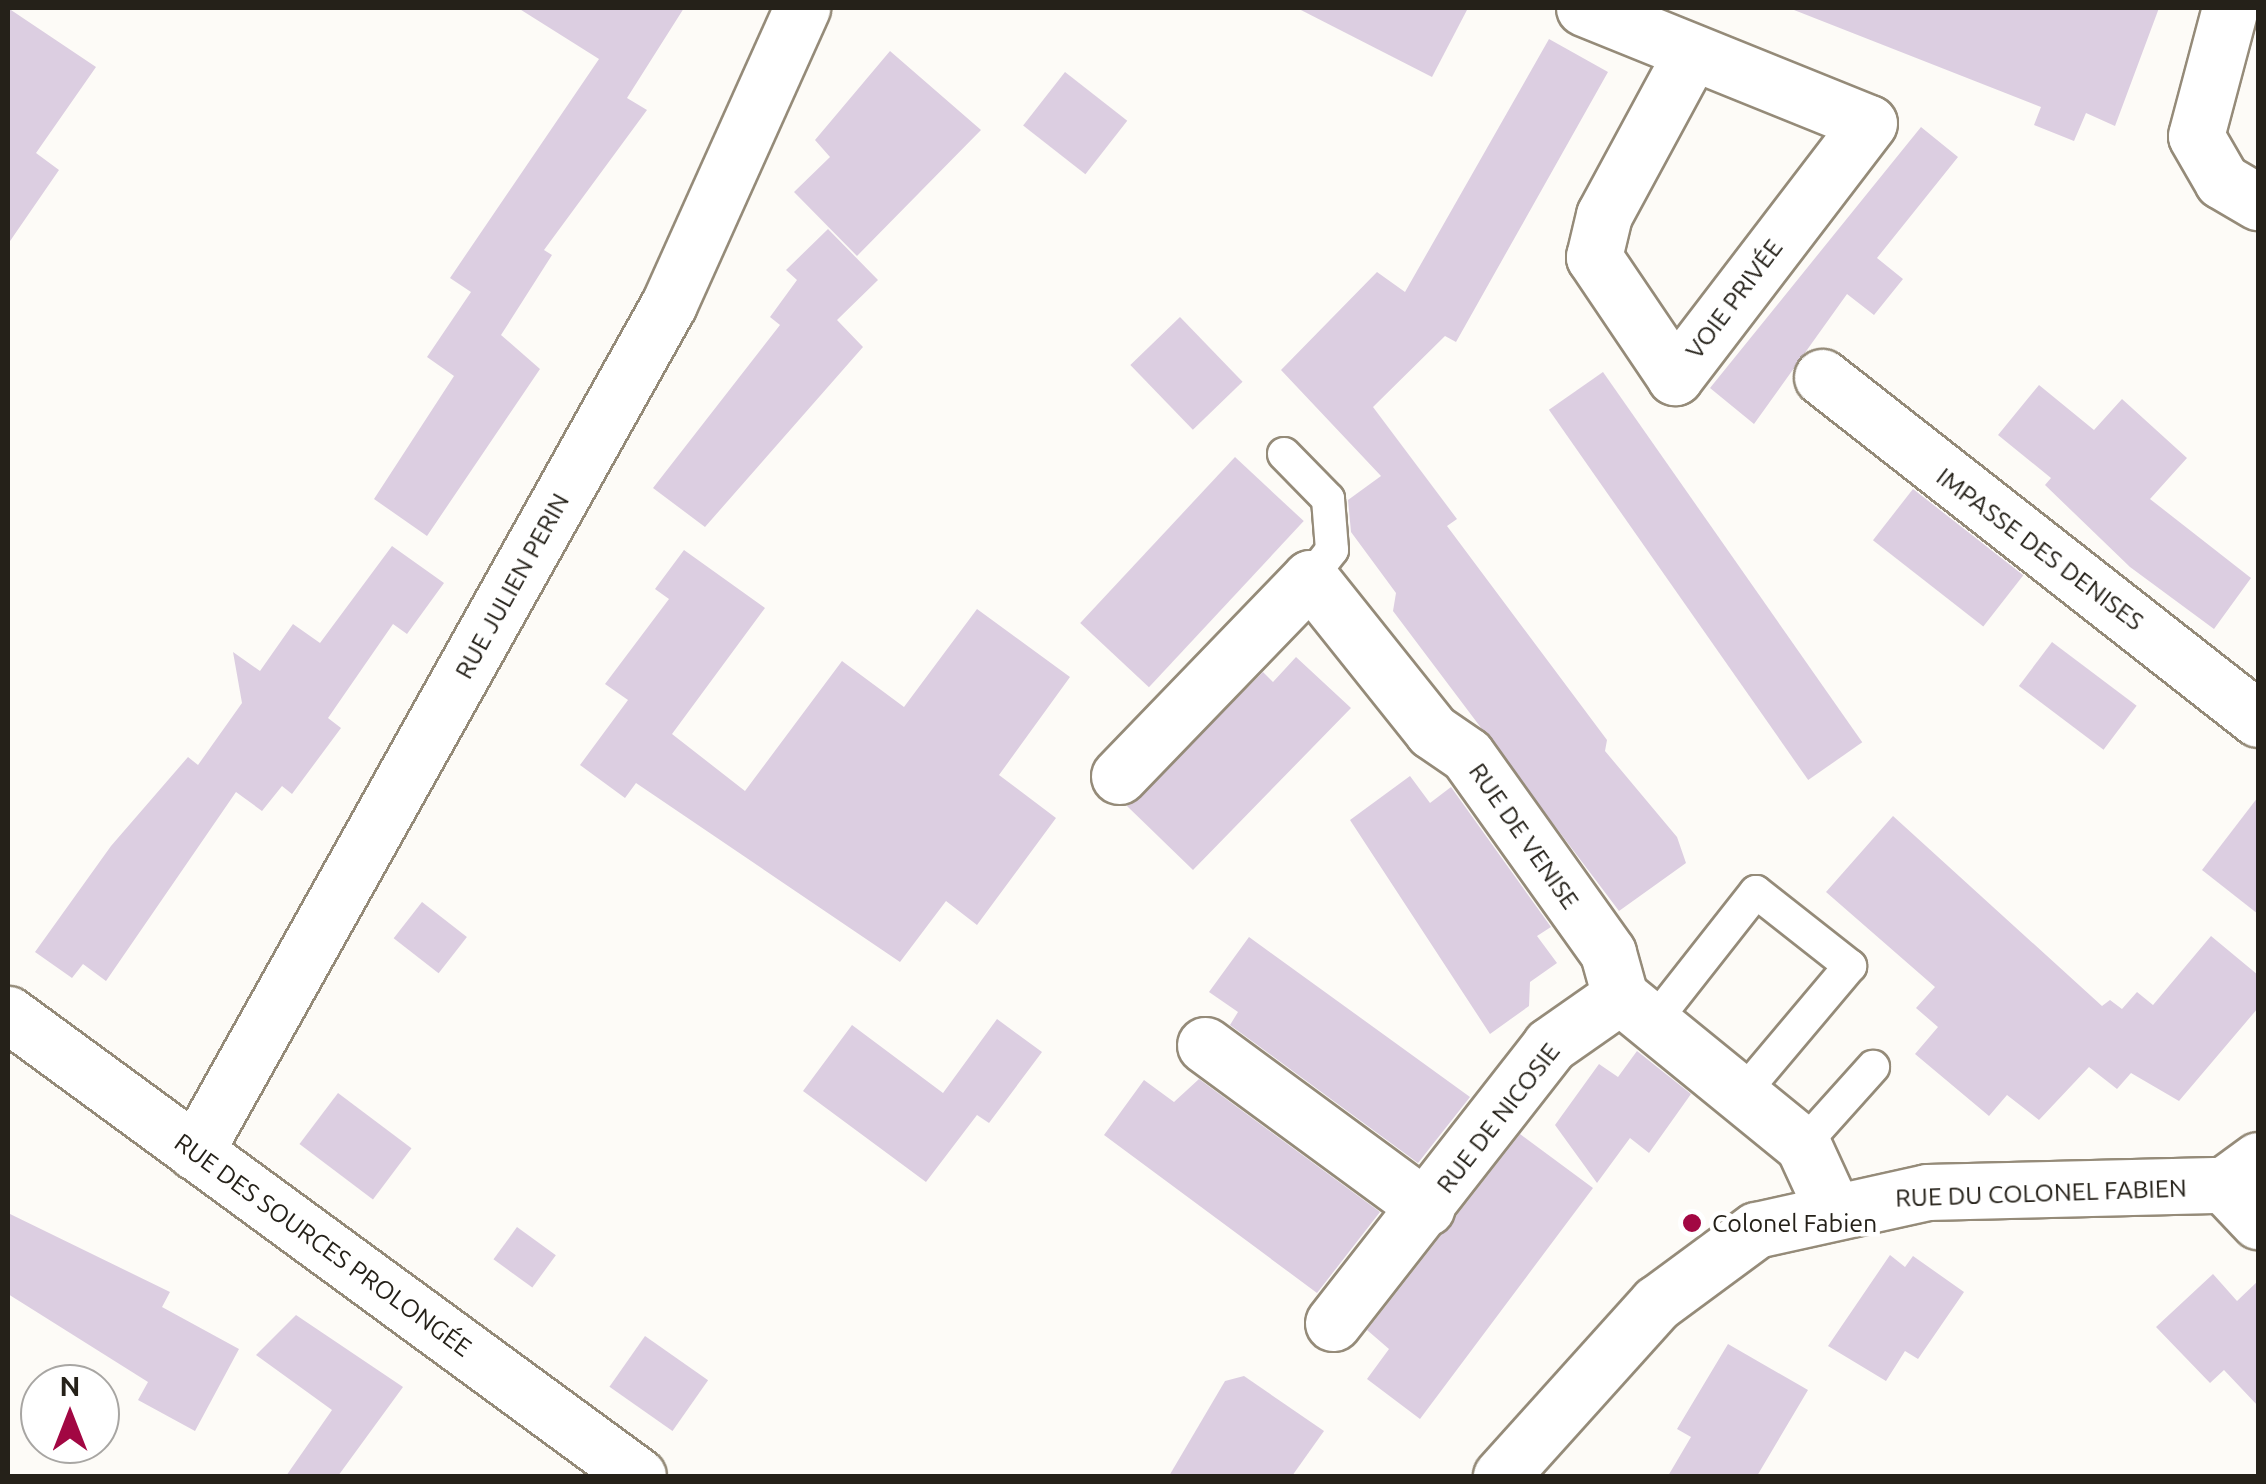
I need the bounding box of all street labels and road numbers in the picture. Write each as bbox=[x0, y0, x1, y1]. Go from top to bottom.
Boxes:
street label: VOIE PRIVÉE bbox=[1679, 233, 1789, 365]
street label: IMPASSE DES DENISES bbox=[1931, 461, 2149, 637]
street label: RUE JULIEN PERIN bbox=[449, 488, 575, 684]
street label: RUE DE VENISE bbox=[1463, 757, 1585, 915]
street label: RUE DE NICOSIE bbox=[1430, 1037, 1566, 1199]
street label: RUE DES SOURCES PROLONGÉE bbox=[169, 1127, 477, 1363]
street label: RUE DU COLONEL FABIEN bbox=[1895, 1173, 2187, 1213]

